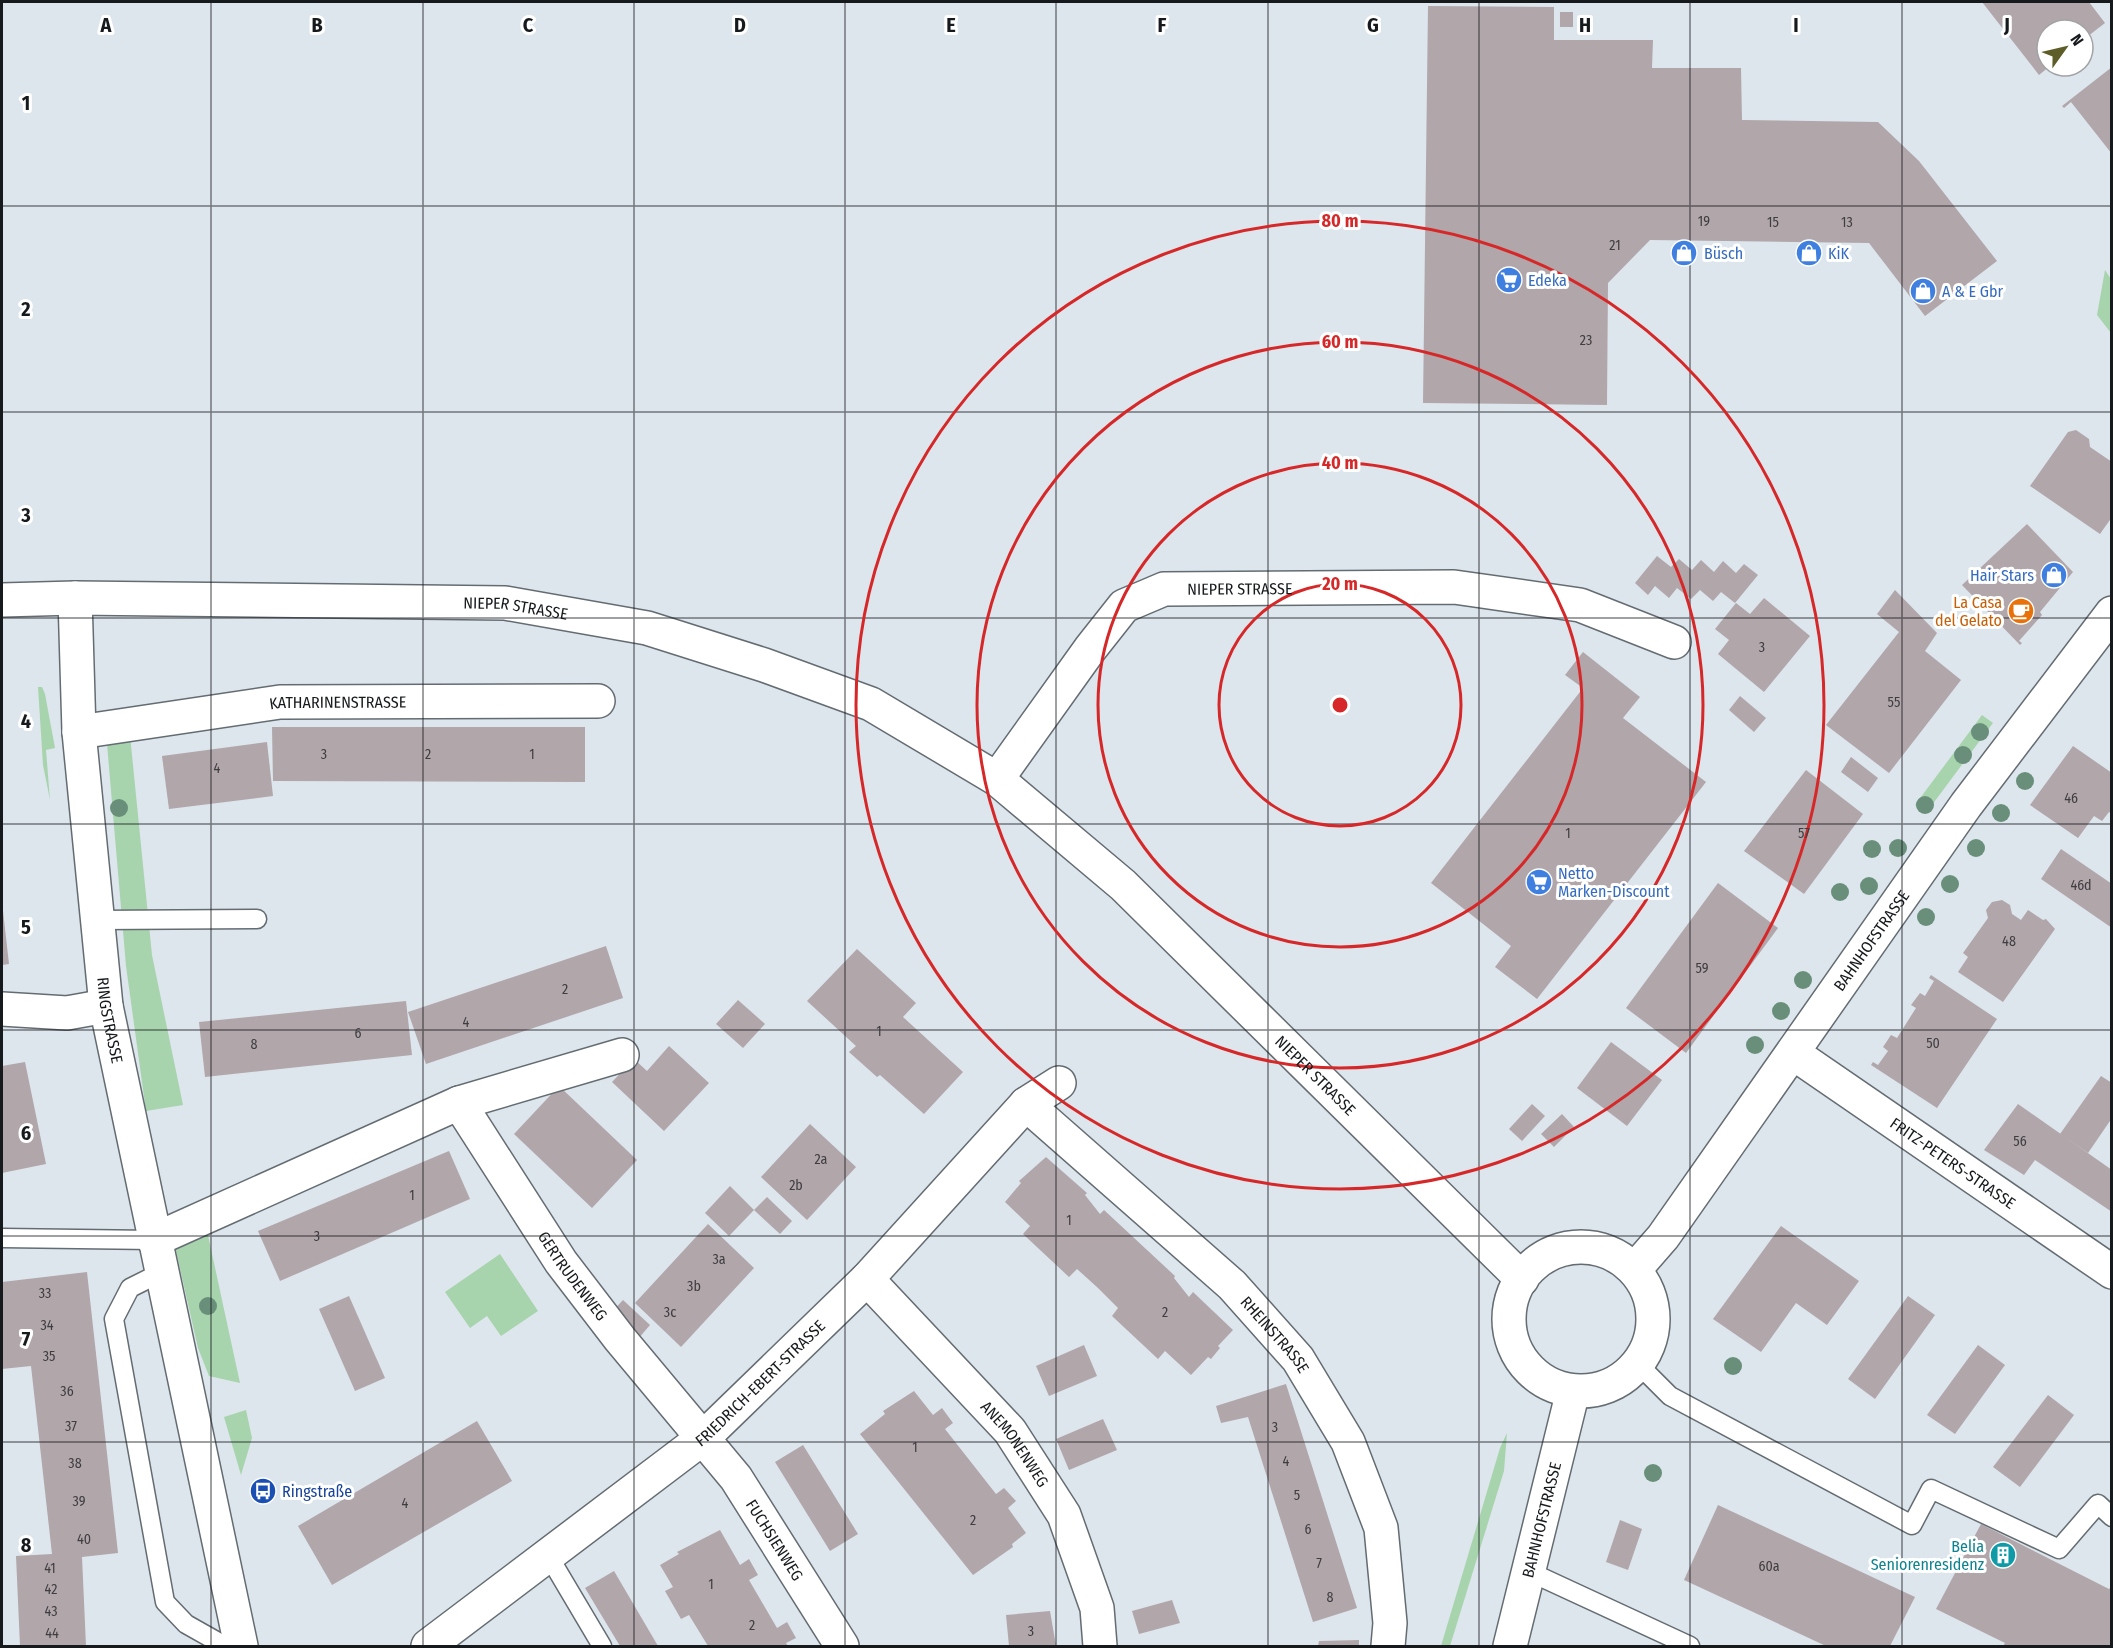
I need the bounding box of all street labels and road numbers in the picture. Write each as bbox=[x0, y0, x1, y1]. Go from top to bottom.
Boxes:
street label: NIEPER STRASSE bbox=[1187, 579, 1293, 598]
street label: NIEPER STRASSE bbox=[463, 593, 569, 623]
street label: KATHARINENSTRASSE bbox=[268, 692, 406, 713]
street label: BAHNHOFSTRASSE bbox=[1829, 886, 1913, 994]
street label: RINGSTRASSE bbox=[94, 976, 127, 1065]
street label: NIEPER STRASSE bbox=[1272, 1032, 1360, 1119]
street label: FRITZ-PETERS-STRASSE bbox=[1887, 1113, 2019, 1212]
street label: GERTRUDENWEG bbox=[534, 1228, 612, 1324]
street label: RHEINSTRASSE bbox=[1237, 1292, 1313, 1376]
street label: FRIEDRICH-EBERT-STRASSE bbox=[691, 1316, 829, 1450]
street label: ANEMONENWEG bbox=[977, 1397, 1053, 1490]
street label: BAHNHOFSTRASSE bbox=[1518, 1460, 1565, 1580]
street label: FUCHSIENWEG bbox=[742, 1496, 808, 1584]

